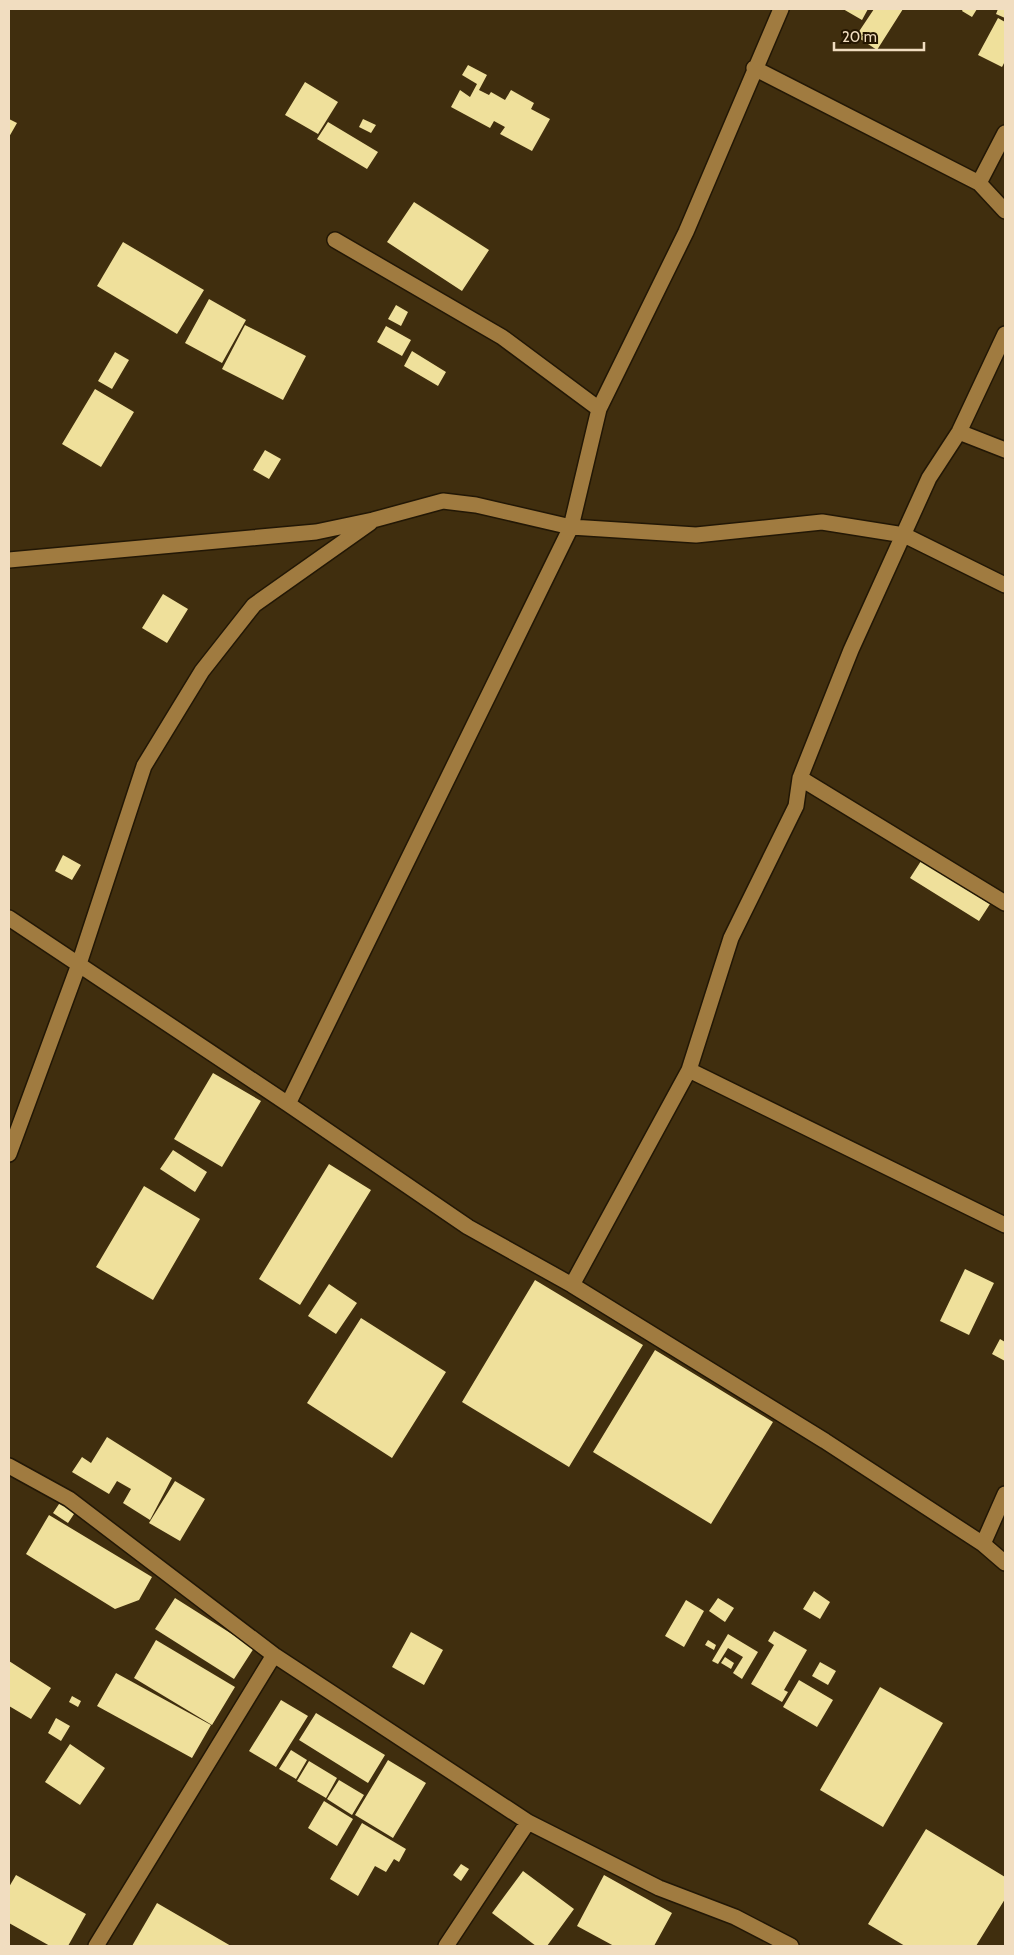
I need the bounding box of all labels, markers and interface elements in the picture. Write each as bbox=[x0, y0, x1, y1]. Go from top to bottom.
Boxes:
scale bar bbox=[834, 20, 924, 52]
text: 20 m bbox=[842, 28, 877, 46]

